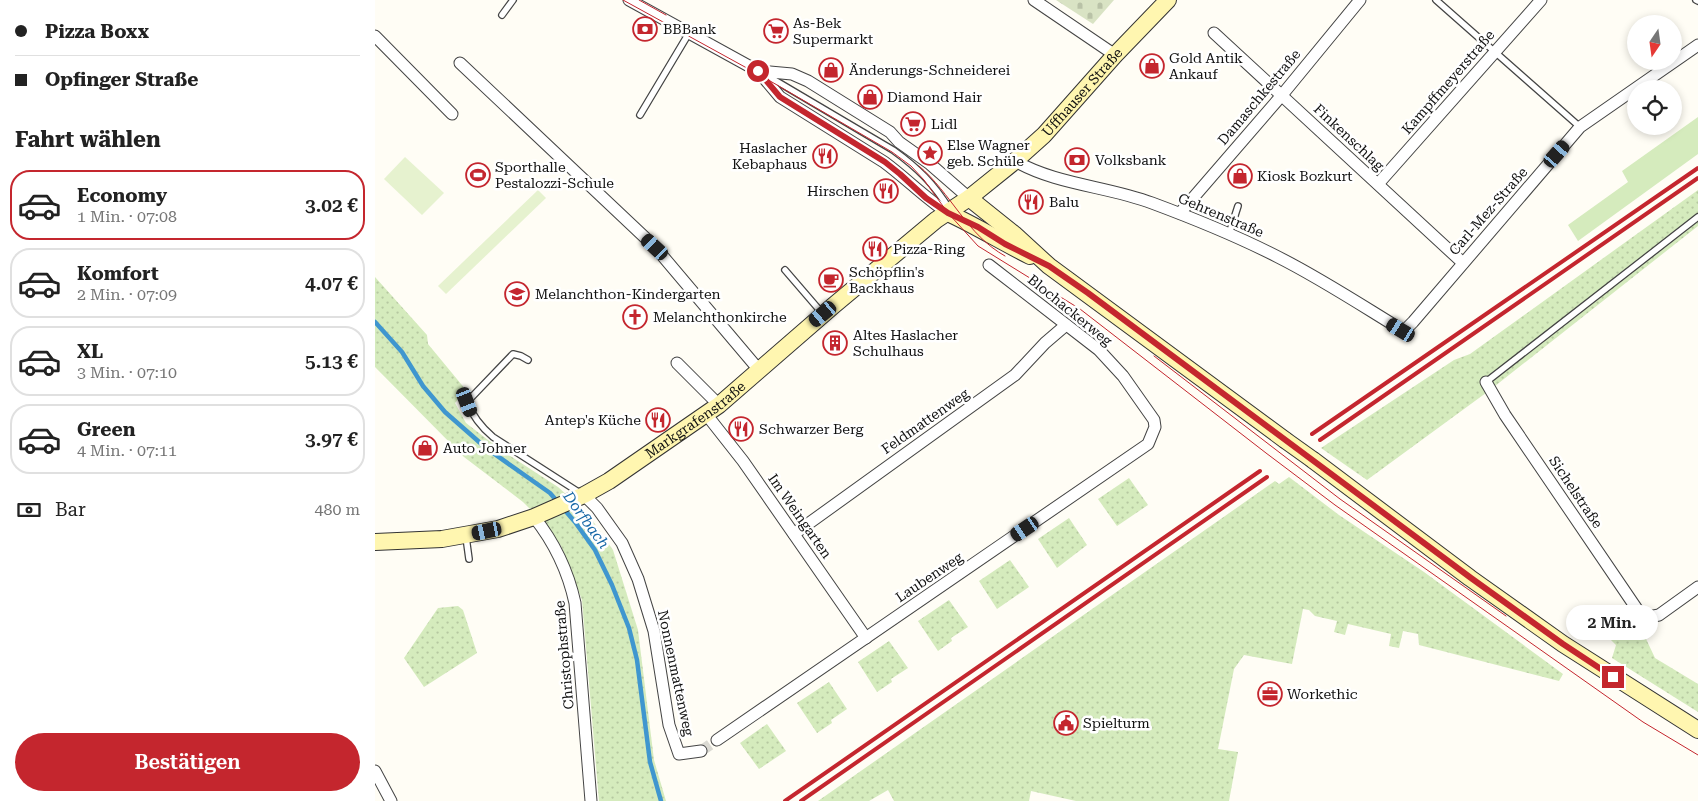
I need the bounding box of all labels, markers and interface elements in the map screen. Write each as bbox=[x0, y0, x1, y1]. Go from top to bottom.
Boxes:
place label: As-Bek Supermarkt bbox=[793, 15, 873, 47]
north arrow bbox=[1627, 15, 1683, 70]
map controls bbox=[1627, 15, 1682, 135]
bank icon: BBBank bbox=[632, 16, 658, 42]
supermarket icon: As-Bek Supermarkt bbox=[763, 18, 789, 44]
text: Pizza Boxx bbox=[45, 20, 149, 43]
place label: BBBank bbox=[663, 21, 716, 37]
street label: Kampffmeyerstraße bbox=[1398, 26, 1498, 137]
street label: Uffhauser Straße bbox=[1039, 44, 1126, 140]
street label: Damaschkestraße bbox=[1214, 46, 1304, 148]
place label: Gold Antik Ankauf bbox=[1169, 50, 1243, 82]
shop icon: Gold Antik Ankauf bbox=[1139, 53, 1165, 79]
shop icon: Änderungs-Schneiderei bbox=[818, 57, 844, 83]
route start bbox=[747, 60, 769, 82]
place label: Änderungs-Schneiderei bbox=[849, 62, 1011, 78]
text: Opfinger Straße bbox=[45, 68, 198, 91]
button: locate bbox=[1627, 80, 1682, 135]
shop icon: Diamond Hair bbox=[857, 84, 883, 110]
place label: Diamond Hair bbox=[887, 89, 982, 105]
street label: Finkenschlag bbox=[1311, 100, 1387, 174]
supermarket icon: Lidl bbox=[900, 111, 926, 137]
place label: Lidl bbox=[931, 116, 958, 132]
text: Fahrt wählen bbox=[15, 127, 161, 152]
place label: Else Wagner geb. Schüle bbox=[947, 137, 1030, 169]
car bbox=[1541, 138, 1572, 170]
place label: Haslacher Kebaphaus bbox=[732, 140, 807, 172]
place icon: Else Wagner geb. Schüle bbox=[917, 140, 943, 166]
restaurant icon: Haslacher Kebaphaus bbox=[812, 143, 838, 169]
bank icon: Volksbank bbox=[1064, 147, 1090, 173]
place label: Volksbank bbox=[1095, 152, 1167, 168]
place label: Sporthalle Pestalozzi-Schule bbox=[495, 159, 614, 191]
sports icon: Sporthalle Pestalozzi-Schule bbox=[465, 162, 491, 188]
shop icon: Kiosk Bozkurt bbox=[1227, 163, 1253, 189]
street label: Carl-Mez-Straße bbox=[1446, 164, 1531, 258]
place label: Kiosk Bozkurt bbox=[1257, 168, 1353, 184]
restaurant icon: Hirschen bbox=[873, 178, 899, 204]
icon: car bbox=[17, 183, 62, 228]
place label: Hirschen bbox=[807, 183, 869, 199]
text: Economy bbox=[77, 184, 167, 207]
restaurant icon: Balu bbox=[1018, 189, 1044, 215]
street label: Gehrenstraße bbox=[1176, 190, 1267, 240]
text: 3.02 € bbox=[305, 194, 358, 217]
place label: Balu bbox=[1049, 194, 1079, 210]
text: 1 Min. · 07:08 bbox=[77, 207, 177, 226]
car bbox=[638, 231, 671, 263]
restaurant icon: Pizza-Ring bbox=[862, 236, 888, 262]
place label: Pizza-Ring bbox=[893, 241, 965, 257]
icon: car bbox=[17, 261, 62, 306]
text: Komfort bbox=[77, 262, 159, 285]
place label: Schöpflin's Backhaus bbox=[849, 264, 924, 296]
cafe icon: Schöpflin's Backhaus bbox=[818, 267, 844, 293]
street label: Blochackerweg bbox=[1025, 271, 1115, 349]
text: 4.07 € bbox=[305, 272, 358, 295]
school or university icon: Melanchthon-Kindergarten bbox=[504, 281, 530, 307]
text: 2 Min. · 07:09 bbox=[77, 285, 177, 304]
place label: Melanchthon-Kindergarten bbox=[535, 286, 721, 302]
car bbox=[806, 299, 839, 329]
church icon: Melanchthonkirche bbox=[622, 304, 648, 330]
place label: Melanchthonkirche bbox=[653, 309, 787, 325]
car bbox=[1384, 316, 1417, 344]
place label: Altes Haslacher Schulhaus bbox=[853, 327, 958, 359]
building icon: Altes Haslacher Schulhaus bbox=[822, 330, 848, 356]
icon: car bbox=[17, 339, 62, 384]
text: XL bbox=[77, 340, 103, 363]
text: 5.13 € bbox=[305, 350, 358, 373]
text: 3 Min. · 07:10 bbox=[77, 363, 177, 382]
street label: Markgrafenstraße bbox=[642, 378, 749, 462]
car bbox=[454, 385, 479, 419]
street label: Feldmattenweg bbox=[878, 385, 972, 457]
restaurant icon: Antep's Küche bbox=[645, 407, 671, 433]
place label: Antep's Küche bbox=[545, 412, 641, 428]
restaurant icon: Schwarzer Berg bbox=[728, 416, 754, 442]
icon: car bbox=[17, 417, 62, 462]
text: Green bbox=[77, 418, 135, 441]
place label: Schwarzer Berg bbox=[759, 421, 864, 437]
text: 3.97 € bbox=[305, 428, 358, 451]
shop icon: Auto Johner bbox=[412, 435, 438, 461]
place label: Auto Johner bbox=[443, 440, 527, 456]
text: 4 Min. · 07:11 bbox=[77, 441, 177, 460]
street label: Sichelstraße bbox=[1546, 453, 1606, 531]
street label: Im Weingarten bbox=[765, 471, 835, 561]
water label: Dorfbach bbox=[559, 487, 613, 552]
icon: cash bbox=[15, 496, 43, 524]
text: Bar bbox=[55, 498, 86, 521]
text: 480 m bbox=[314, 500, 360, 519]
car bbox=[1008, 514, 1041, 544]
car bbox=[470, 521, 503, 541]
street label: Laubenweg bbox=[892, 549, 966, 605]
street label: Christophstraße bbox=[551, 600, 577, 710]
callout: 2 Min. bbox=[1567, 604, 1659, 640]
street label: Nonnenmattenweg bbox=[655, 608, 697, 738]
text: 2 Min. bbox=[1588, 613, 1636, 632]
route end bbox=[1602, 666, 1624, 688]
office icon: Workethic bbox=[1257, 681, 1283, 707]
place label: Workethic bbox=[1287, 686, 1358, 702]
public building icon: Spielturm bbox=[1053, 710, 1079, 736]
place label: Spielturm bbox=[1083, 715, 1150, 731]
button: Bestätigen bbox=[15, 733, 360, 791]

